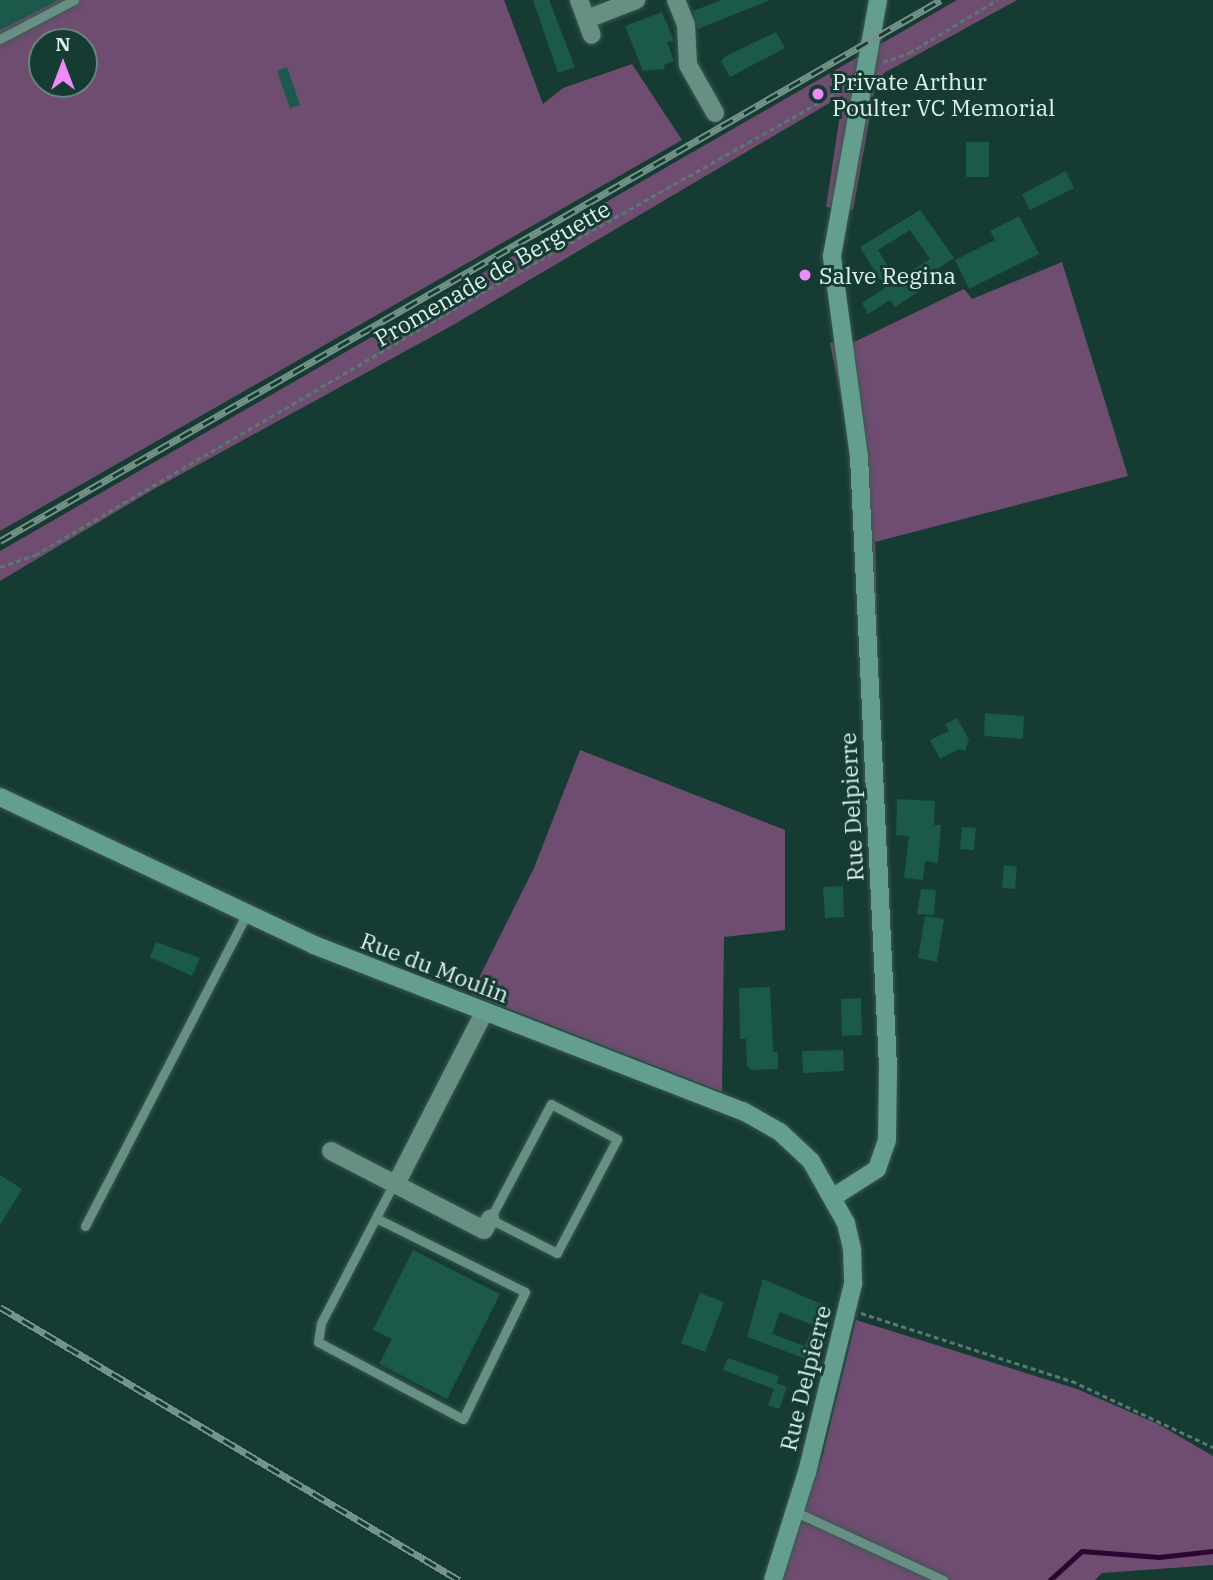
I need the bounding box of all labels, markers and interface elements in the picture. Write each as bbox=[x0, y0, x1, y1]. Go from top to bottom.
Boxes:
north arrow bbox=[28, 28, 98, 98]
text: N bbox=[55, 32, 71, 56]
place label: Private Arthur Poulter VC Memorial bbox=[832, 67, 1055, 121]
marker: Private Arthur Poulter VC Memorial bbox=[810, 86, 826, 102]
street label: Promenade de Berguette bbox=[369, 194, 615, 352]
place label: Salve Regina bbox=[819, 261, 956, 289]
marker: Salve Regina bbox=[797, 267, 813, 283]
street label: Rue Delpierre bbox=[833, 732, 869, 882]
street label: Rue du Moulin bbox=[357, 926, 513, 1008]
street label: Rue Delpierre bbox=[774, 1302, 836, 1454]

